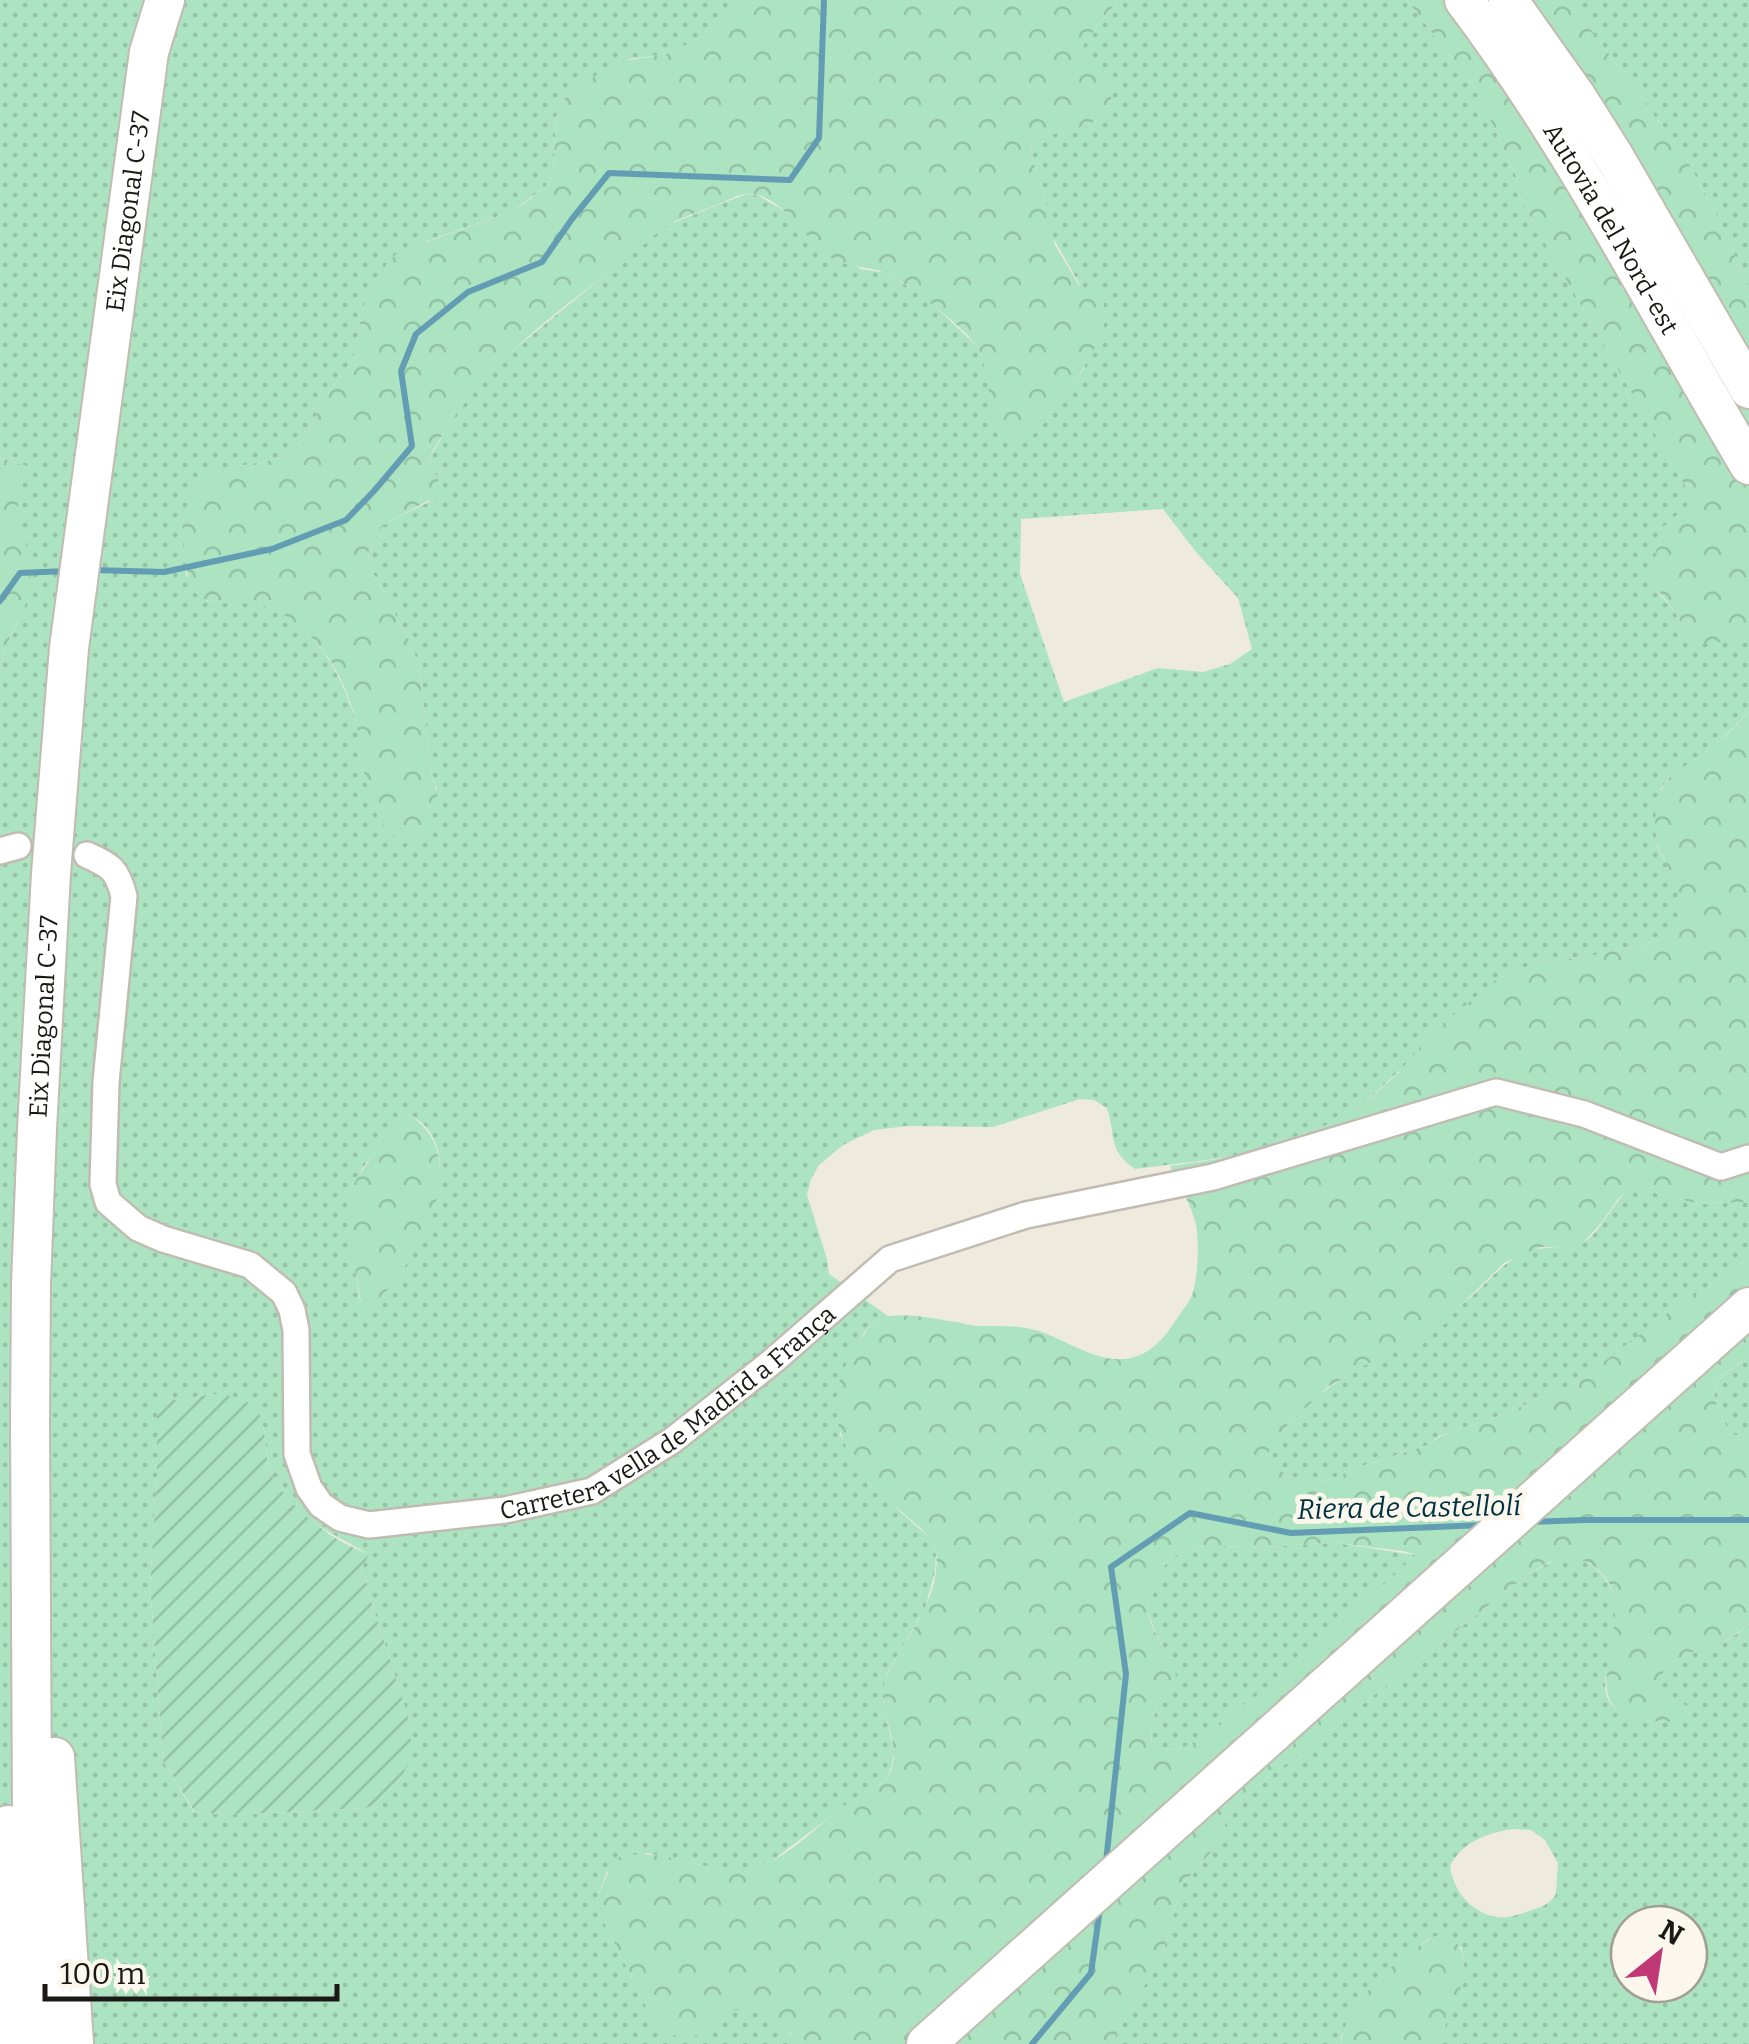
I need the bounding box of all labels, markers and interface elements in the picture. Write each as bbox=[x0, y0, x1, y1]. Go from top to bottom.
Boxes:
street label: Eix Diagonal C-37 bbox=[100, 109, 157, 314]
street label: Autovia del Nord-est bbox=[1537, 118, 1684, 340]
street label: Eix Diagonal C-37 bbox=[24, 914, 65, 1118]
street label: Carretera vella de Madrid a França bbox=[497, 1299, 842, 1527]
water label: Riera de Castellolí bbox=[1297, 1489, 1523, 1526]
north arrow bbox=[1609, 1904, 1709, 2004]
text: N bbox=[1654, 1913, 1689, 1952]
scale bar bbox=[45, 1939, 338, 2001]
text: 100 m bbox=[60, 1956, 146, 1992]

